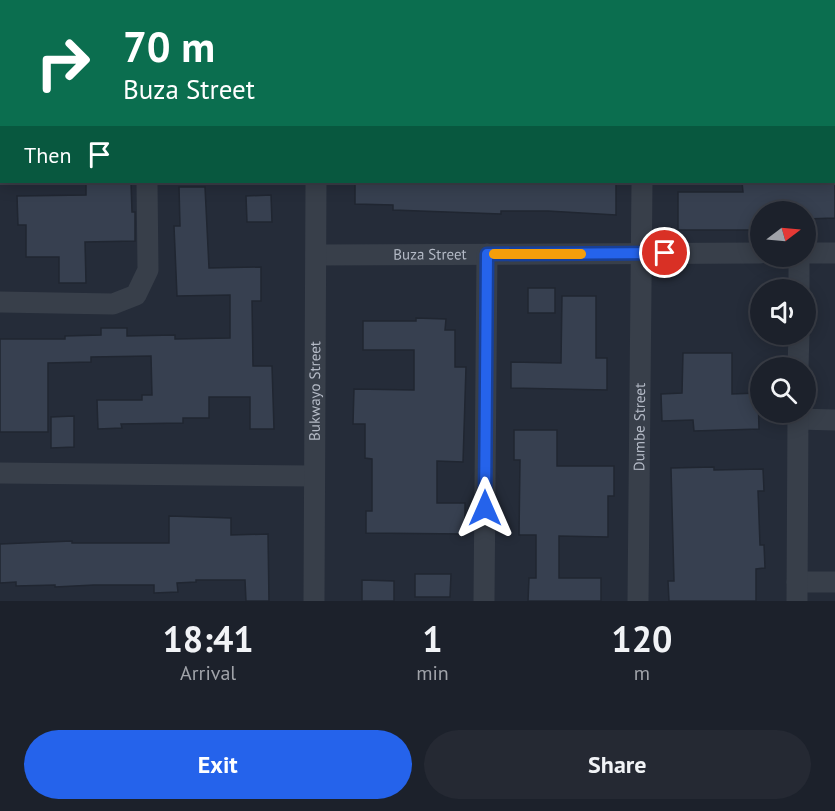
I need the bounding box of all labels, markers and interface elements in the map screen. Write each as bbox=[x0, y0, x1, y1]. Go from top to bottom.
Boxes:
text: 70 m bbox=[123, 19, 215, 74]
icon: right bbox=[24, 24, 102, 102]
text: Buza Street bbox=[123, 72, 255, 106]
icon: arrive bbox=[83, 138, 116, 171]
text: Then bbox=[24, 141, 71, 169]
north arrow bbox=[750, 201, 816, 267]
map controls bbox=[750, 201, 816, 423]
pin bbox=[639, 227, 690, 278]
icon: arrive bbox=[648, 236, 681, 269]
street label: Buza Street bbox=[393, 244, 467, 264]
button: sound bbox=[750, 279, 816, 345]
street label: Bukwayo Street bbox=[305, 341, 324, 441]
button: search bbox=[750, 357, 816, 423]
street label: Dumbe Street bbox=[629, 383, 649, 471]
position arrow bbox=[453, 476, 517, 540]
text: 18:41 bbox=[162, 615, 254, 662]
text: 1 bbox=[422, 615, 443, 662]
text: 120 bbox=[611, 615, 673, 662]
text: Arrival bbox=[180, 660, 236, 686]
text: min bbox=[416, 660, 449, 686]
text: m bbox=[634, 660, 650, 686]
button: Exit bbox=[24, 730, 412, 799]
button: Share bbox=[424, 730, 811, 799]

